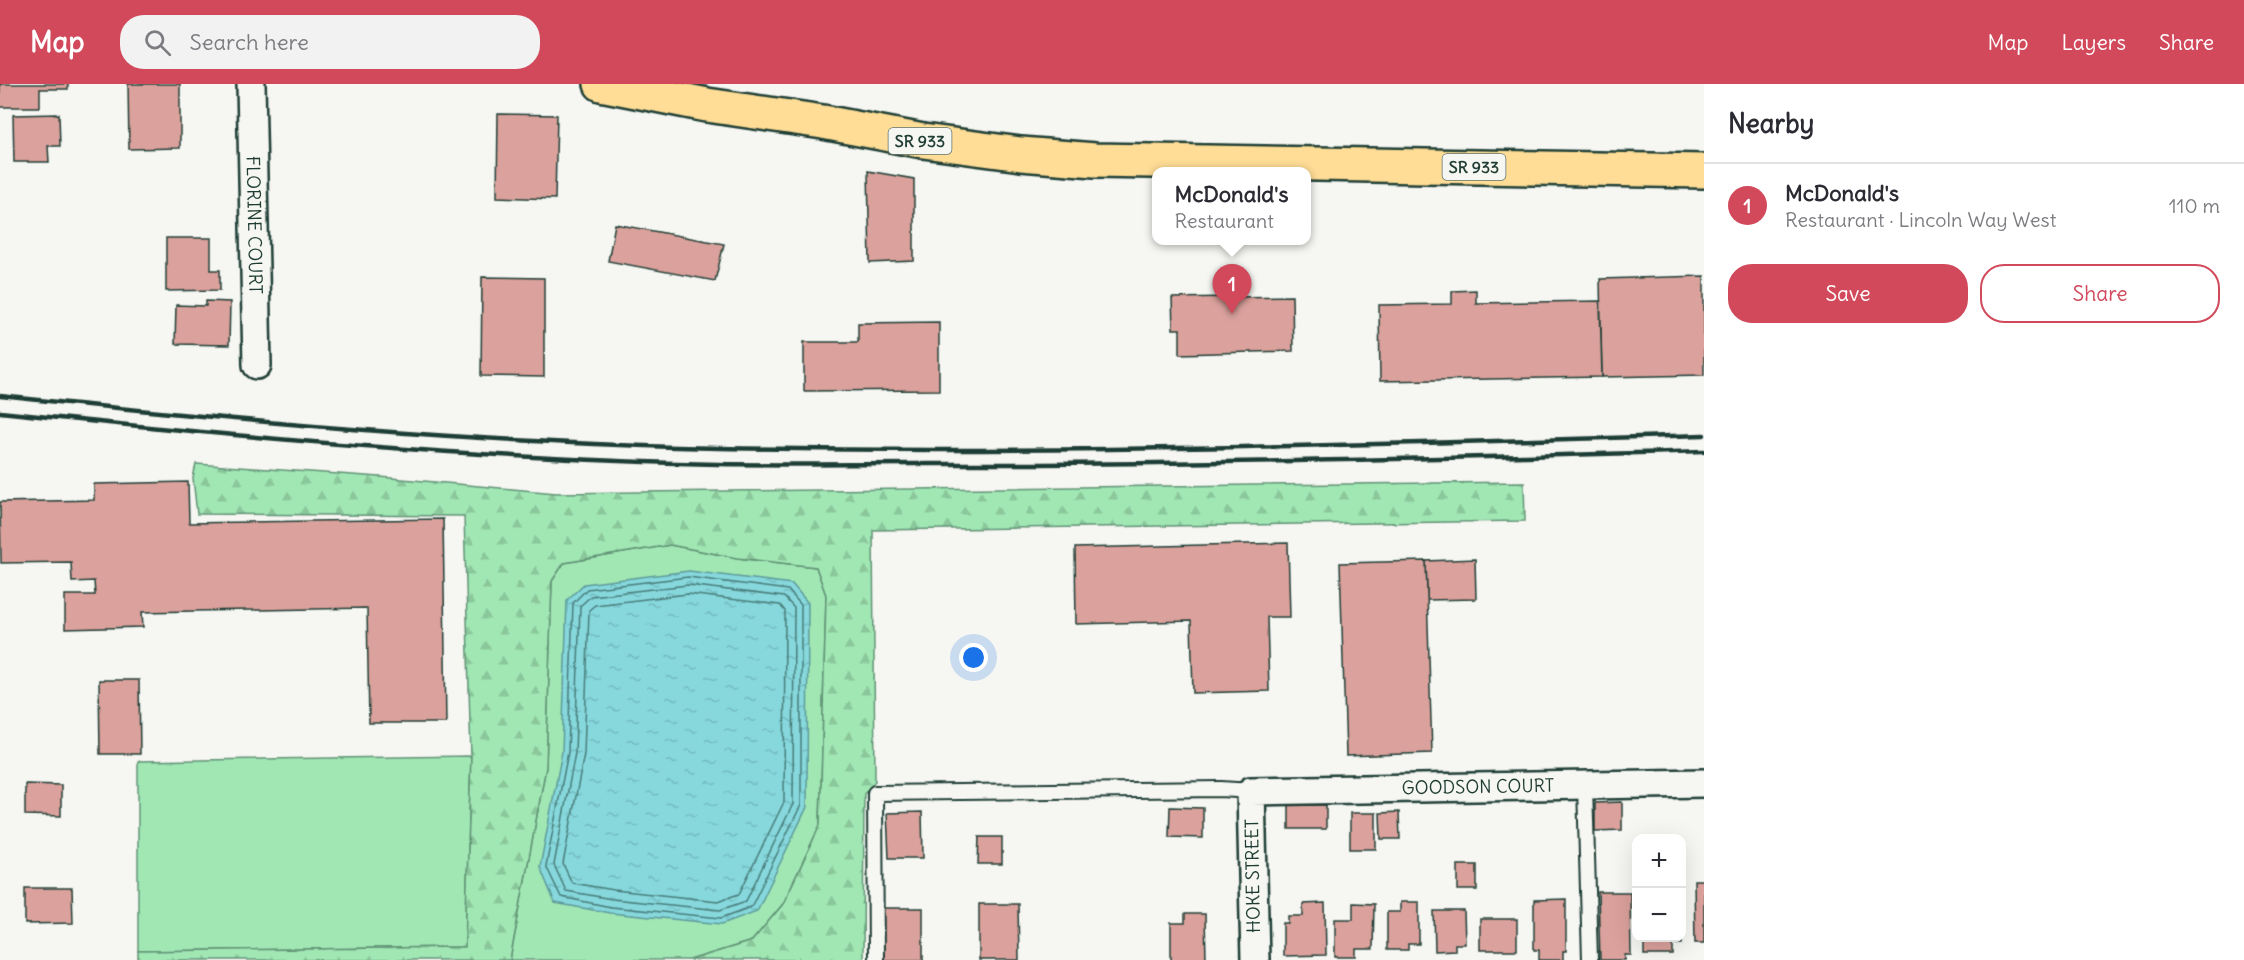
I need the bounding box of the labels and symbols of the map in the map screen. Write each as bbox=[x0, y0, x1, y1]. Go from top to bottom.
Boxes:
road number: SR 933 bbox=[888, 128, 952, 154]
road number: SR 933 bbox=[1442, 154, 1506, 180]
street label: FLORINE COURT bbox=[242, 156, 267, 294]
pin: 1 bbox=[1212, 264, 1252, 314]
your location bbox=[959, 643, 988, 672]
street label: GOODSON COURT bbox=[1401, 774, 1554, 799]
street label: HOKE STREET bbox=[1240, 819, 1265, 933]

